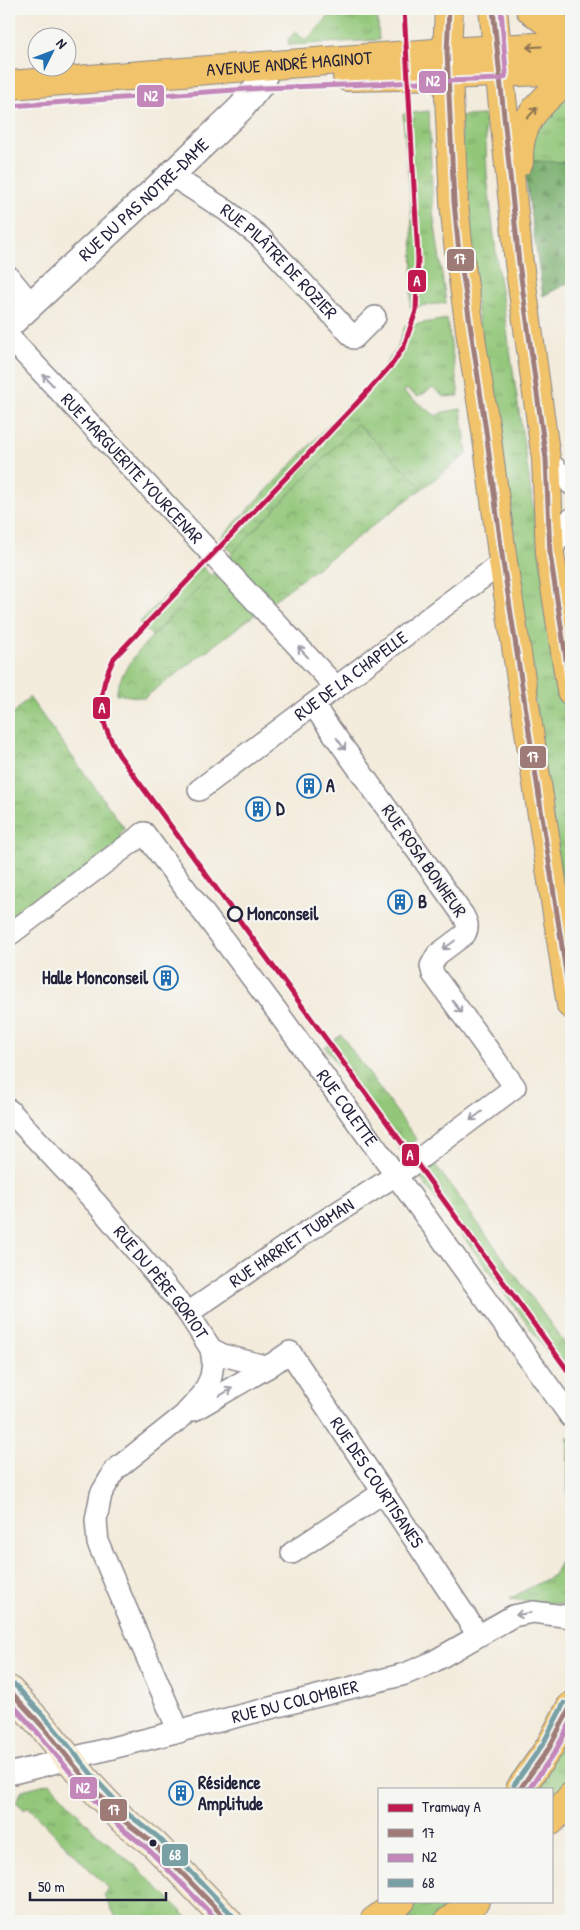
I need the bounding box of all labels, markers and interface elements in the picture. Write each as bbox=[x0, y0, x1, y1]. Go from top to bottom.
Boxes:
north arrow bbox=[28, 28, 78, 78]
text: N bbox=[52, 34, 72, 52]
one-way arrow bbox=[527, 42, 543, 51]
street label: AVENUE ANDRÉ MAGINOT bbox=[205, 45, 374, 82]
line badge: N2 bbox=[418, 70, 447, 94]
text: N2 bbox=[426, 71, 440, 90]
line badge: N2 bbox=[136, 84, 165, 108]
text: N2 bbox=[144, 86, 158, 105]
one-way arrow bbox=[527, 107, 538, 120]
street label: RUE DU PAS NOTRE-DAME bbox=[73, 132, 214, 267]
street label: RUE PILÂTRE DE ROZIER bbox=[216, 197, 343, 324]
line badge: 17 bbox=[446, 248, 475, 272]
text: 17 bbox=[454, 249, 466, 268]
line badge: A bbox=[407, 269, 427, 293]
text: A bbox=[414, 271, 421, 290]
one-way arrow bbox=[42, 373, 54, 386]
street label: RUE MARGUERITE YOURCENAR bbox=[56, 387, 209, 549]
street label: RUE DE LA CHAPELLE bbox=[289, 625, 412, 726]
one-way arrow bbox=[297, 645, 309, 658]
line badge: A bbox=[92, 696, 111, 720]
text: A bbox=[99, 698, 106, 717]
one-way arrow bbox=[336, 737, 346, 751]
line badge: 17 bbox=[519, 745, 547, 769]
text: 17 bbox=[527, 747, 539, 766]
building icon: A bbox=[296, 773, 322, 799]
place label: A bbox=[326, 773, 335, 798]
building icon: D bbox=[245, 796, 271, 822]
place label: D bbox=[276, 796, 285, 821]
street label: RUE ROSA BONHEUR bbox=[377, 800, 471, 922]
building icon: B bbox=[387, 889, 413, 915]
place label: B bbox=[418, 891, 427, 913]
place label: Monconseil bbox=[247, 901, 320, 926]
marker: Monconseil bbox=[227, 906, 243, 922]
one-way arrow bbox=[443, 940, 456, 951]
place label: Halle Monconseil bbox=[42, 965, 149, 990]
building icon: Halle Monconseil bbox=[153, 965, 179, 991]
one-way arrow bbox=[452, 999, 462, 1013]
street label: RUE COLETTE bbox=[311, 1064, 384, 1151]
one-way arrow bbox=[470, 1111, 483, 1122]
line badge: A bbox=[401, 1143, 420, 1167]
text: A bbox=[407, 1145, 414, 1164]
street label: RUE HARRIET TUBMAN bbox=[224, 1192, 359, 1293]
street label: RUE DU PÈRE GORIOT bbox=[108, 1220, 215, 1344]
one-way arrow bbox=[218, 1387, 232, 1397]
street label: RUE DES COURTISANES bbox=[325, 1412, 430, 1553]
one-way arrow bbox=[515, 1609, 531, 1619]
street label: RUE DU COLOMBIER bbox=[229, 1673, 361, 1729]
place label: Résidence Amplitude bbox=[198, 1770, 264, 1817]
line badge: N2 bbox=[69, 1776, 98, 1800]
text: N2 bbox=[76, 1778, 90, 1797]
building icon: Résidence Amplitude bbox=[168, 1780, 194, 1806]
legend bbox=[378, 1788, 552, 1902]
text: Tramway A bbox=[422, 1796, 481, 1817]
line badge: 17 bbox=[99, 1798, 128, 1822]
text: 17 bbox=[108, 1800, 120, 1819]
text: 17 bbox=[422, 1822, 435, 1843]
unlabelled marker bbox=[148, 1838, 158, 1848]
line badge: 68 bbox=[161, 1843, 189, 1867]
text: 68 bbox=[169, 1845, 181, 1864]
text: N2 bbox=[422, 1846, 437, 1867]
scale bar bbox=[30, 1870, 166, 1902]
text: 68 bbox=[422, 1872, 434, 1893]
text: 50 m bbox=[38, 1876, 65, 1897]

